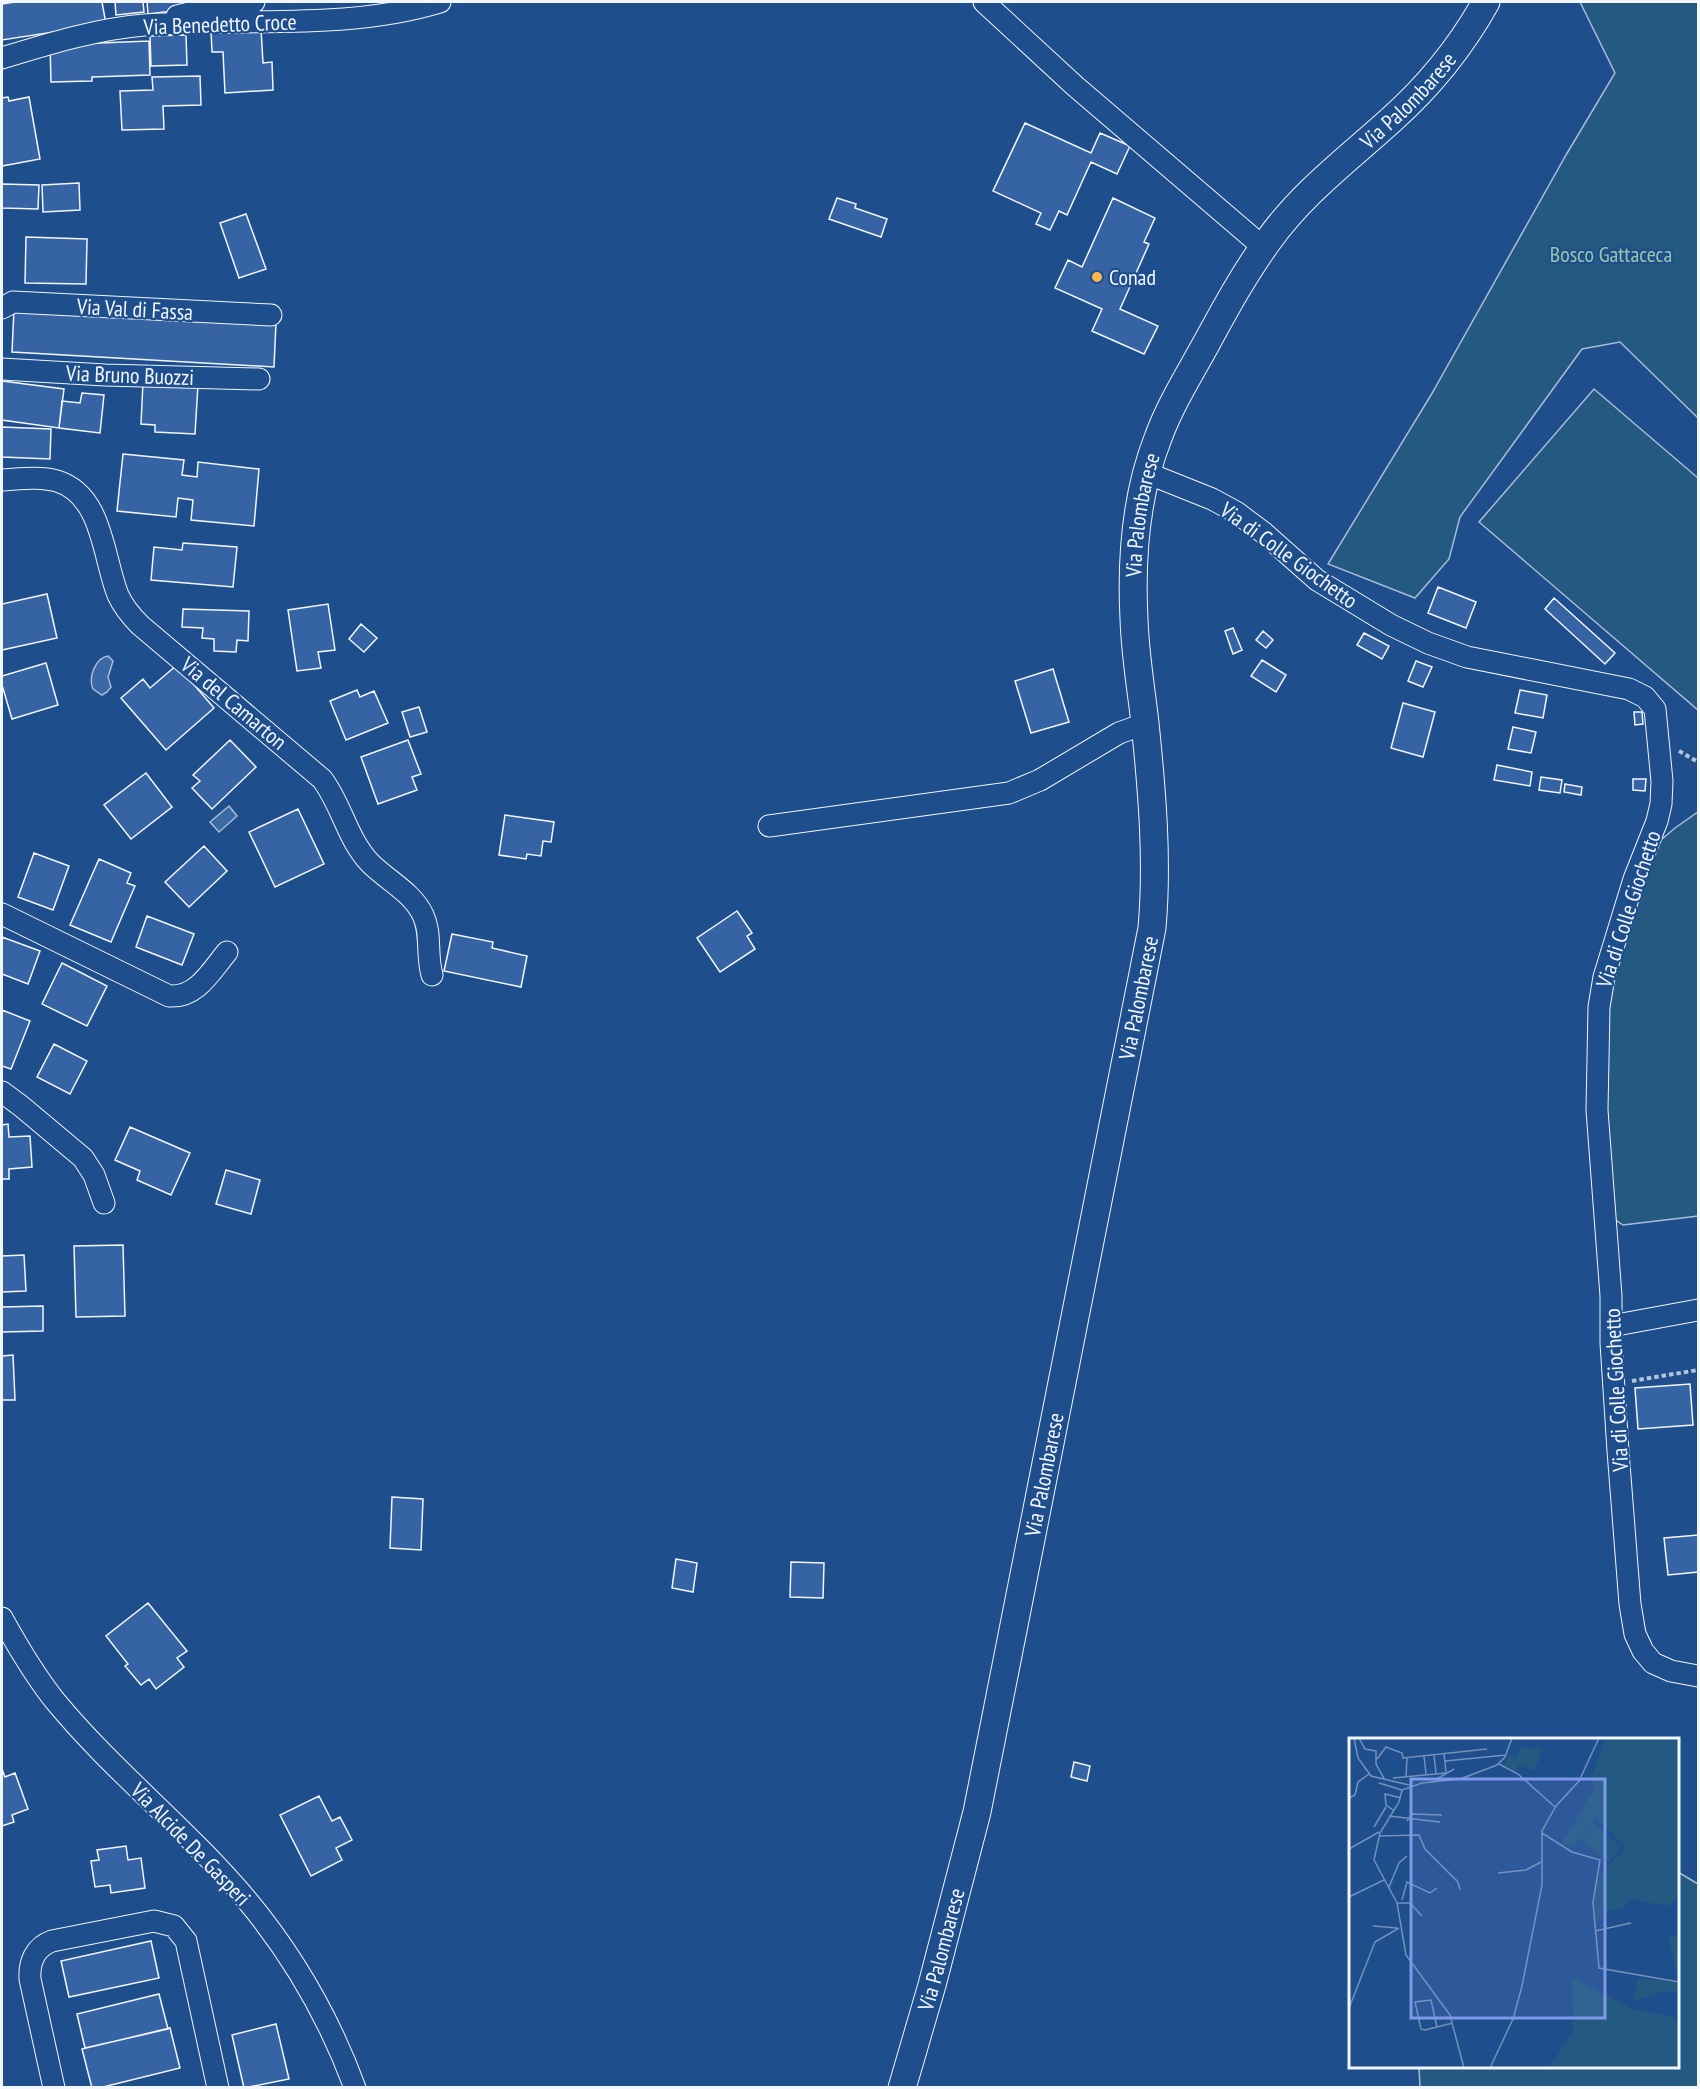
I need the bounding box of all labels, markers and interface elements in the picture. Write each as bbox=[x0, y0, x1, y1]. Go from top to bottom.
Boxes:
street label: Via Benedetto Croce bbox=[142, 7, 297, 41]
street label: Via Palombarese bbox=[1353, 46, 1462, 156]
park label: Bosco Gattaceca bbox=[1550, 240, 1672, 268]
place label: Conad bbox=[1109, 263, 1156, 291]
marker: Conad bbox=[1090, 270, 1104, 284]
street label: Via Val di Fassa bbox=[75, 292, 194, 326]
street label: Via Bruno Buozzi bbox=[65, 359, 194, 391]
street label: Via Palombarese bbox=[1119, 449, 1166, 578]
street label: Via di Colle Giochetto bbox=[1214, 495, 1363, 614]
street label: Via del Camarton bbox=[174, 650, 293, 756]
street label: Via di Colle Giochetto bbox=[1589, 827, 1667, 992]
street label: Via Palombarese bbox=[1112, 934, 1164, 1063]
street label: Via di Colle Giochetto bbox=[1598, 1308, 1634, 1473]
street label: Via Palombarese bbox=[1018, 1410, 1070, 1540]
inset map bbox=[1349, 1738, 1679, 2068]
street label: Via Alcide De Gasperi bbox=[124, 1776, 257, 1912]
street label: Via Palombarese bbox=[911, 1885, 971, 2015]

